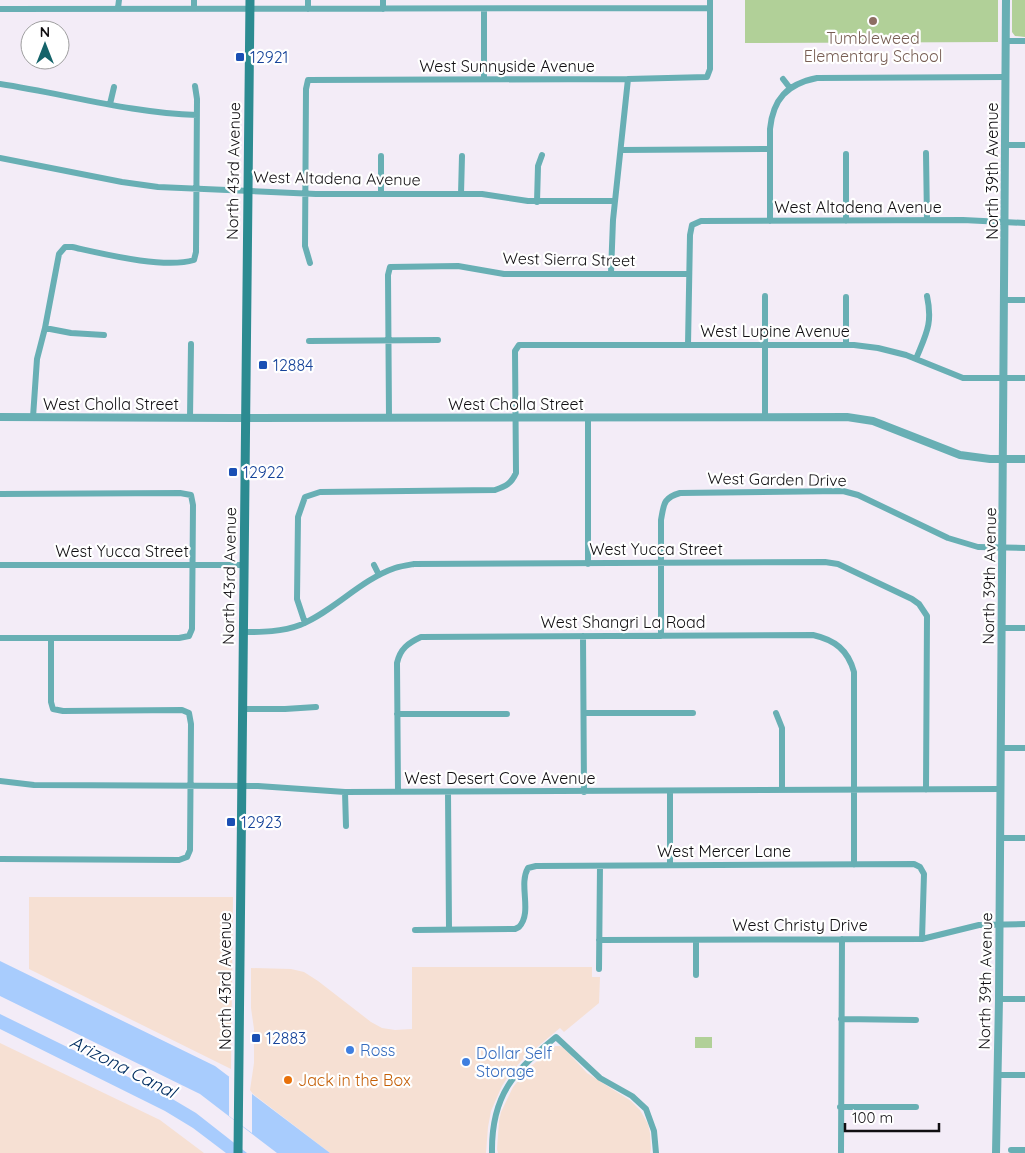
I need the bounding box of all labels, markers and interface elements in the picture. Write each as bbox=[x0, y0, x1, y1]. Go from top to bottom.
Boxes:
marker: Tumbleweed Elementary School bbox=[867, 15, 879, 27]
north arrow bbox=[20, 20, 70, 70]
text: N bbox=[40, 23, 50, 41]
place label: Tumbleweed Elementary School bbox=[804, 28, 942, 66]
place label: 12921 bbox=[250, 47, 289, 67]
marker: 12921 bbox=[234, 51, 246, 63]
street label: West Sunnyside Avenue bbox=[419, 56, 595, 76]
street label: North 43rd Avenue bbox=[222, 102, 244, 240]
street label: North 39th Avenue bbox=[982, 102, 1002, 240]
street label: West Altadena Avenue bbox=[253, 167, 421, 189]
street label: West Altadena Avenue bbox=[774, 197, 942, 217]
street label: West Sierra Street bbox=[502, 248, 636, 270]
street label: West Lupine Avenue bbox=[700, 321, 850, 341]
place label: 12884 bbox=[273, 355, 314, 375]
marker: 12884 bbox=[257, 359, 269, 371]
street label: West Cholla Street bbox=[43, 394, 179, 414]
street label: West Cholla Street bbox=[448, 394, 584, 414]
place label: 12922 bbox=[243, 462, 285, 482]
marker: 12922 bbox=[227, 466, 239, 478]
street label: West Garden Drive bbox=[707, 468, 847, 490]
street label: North 43rd Avenue bbox=[218, 507, 240, 645]
street label: North 39th Avenue bbox=[978, 507, 1000, 645]
street label: West Yucca Street bbox=[589, 539, 723, 559]
street label: West Yucca Street bbox=[55, 541, 189, 561]
street label: West Shangri La Road bbox=[541, 612, 705, 632]
street label: West Desert Cove Avenue bbox=[404, 768, 596, 788]
place label: 12923 bbox=[241, 812, 282, 832]
marker: 12923 bbox=[225, 816, 237, 828]
street label: West Mercer Lane bbox=[657, 841, 791, 861]
street label: North 43rd Avenue bbox=[215, 912, 235, 1050]
street label: North 39th Avenue bbox=[974, 912, 996, 1050]
street label: West Christy Drive bbox=[732, 915, 868, 935]
place label: 12883 bbox=[266, 1028, 306, 1048]
water label: Arizona Canal bbox=[66, 1030, 182, 1104]
marker: 12883 bbox=[250, 1032, 262, 1044]
place label: Ross bbox=[360, 1040, 395, 1060]
place label: Dollar Self Storage bbox=[476, 1043, 553, 1081]
marker: Ross bbox=[344, 1044, 356, 1056]
marker: Dollar Self Storage bbox=[460, 1056, 472, 1068]
place label: Jack in the Box bbox=[298, 1070, 411, 1090]
marker: Jack in the Box bbox=[282, 1074, 294, 1086]
scale bar bbox=[845, 1100, 939, 1132]
text: 100 m bbox=[852, 1108, 893, 1127]

